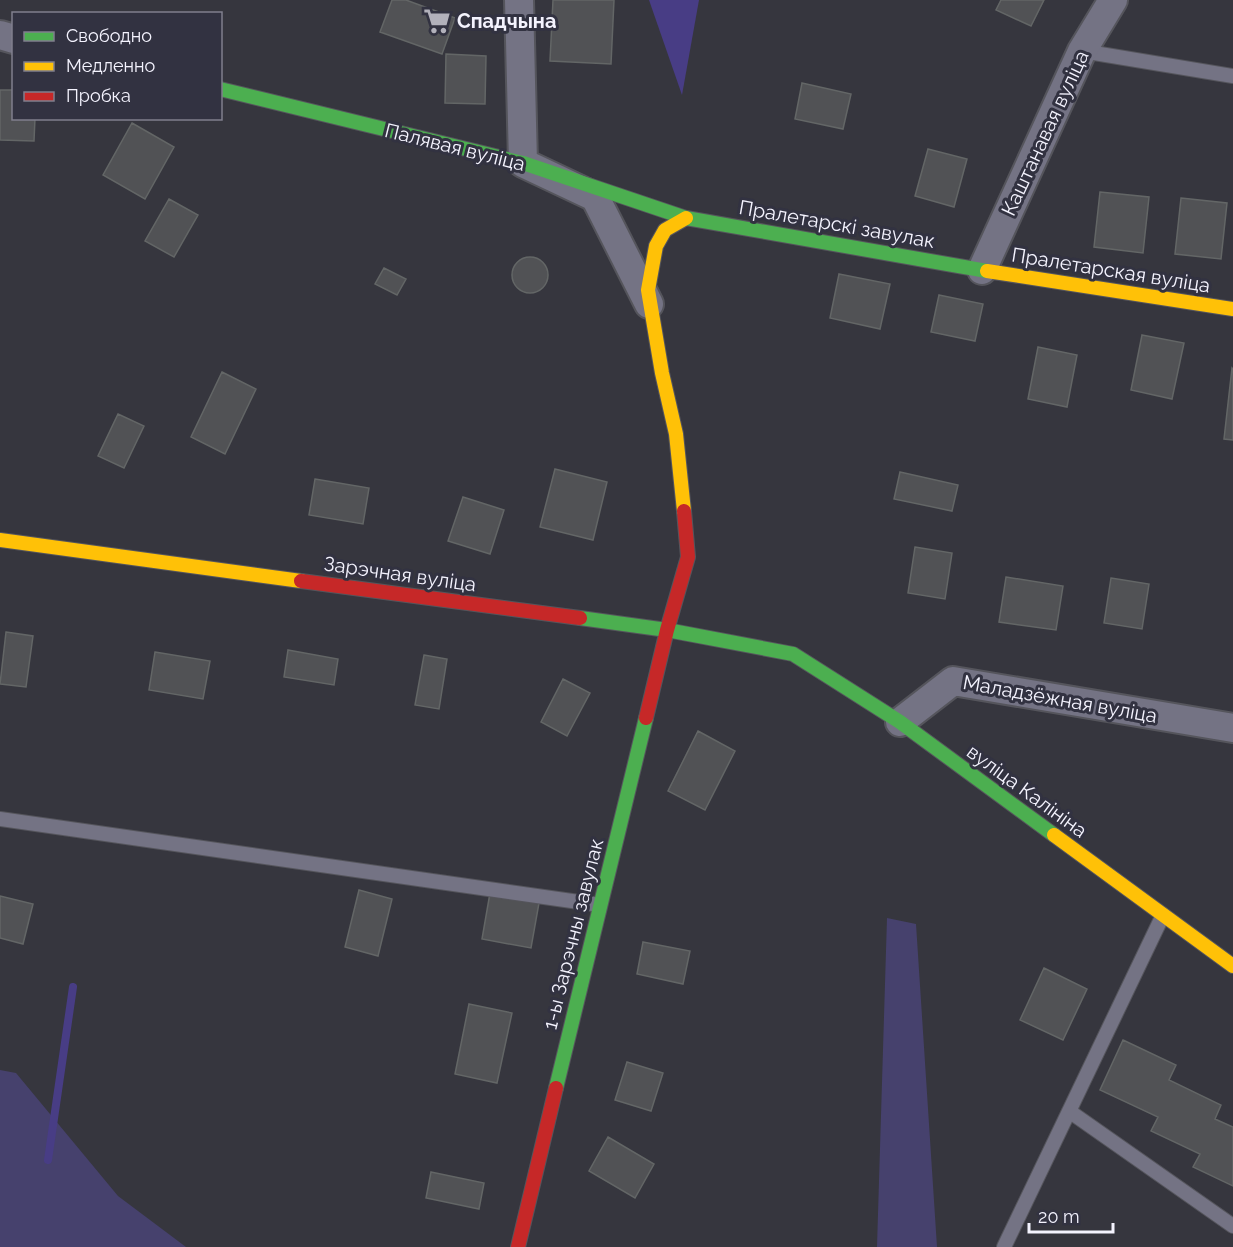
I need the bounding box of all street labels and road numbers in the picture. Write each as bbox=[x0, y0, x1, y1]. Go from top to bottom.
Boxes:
street label: Каштанавая вуліца bbox=[996, 47, 1094, 219]
street label: Палявая вуліца bbox=[382, 118, 528, 176]
street label: Пралетарскі завулак bbox=[737, 195, 937, 253]
street label: Пралетарская вуліца bbox=[1010, 242, 1212, 298]
street label: Зарэчная вуліца bbox=[322, 551, 478, 597]
street label: Маладзёжная вуліца bbox=[961, 670, 1159, 728]
street label: вуліца Калініна bbox=[962, 739, 1092, 843]
street label: 1-ы Зарэчны завулак bbox=[538, 836, 608, 1032]

